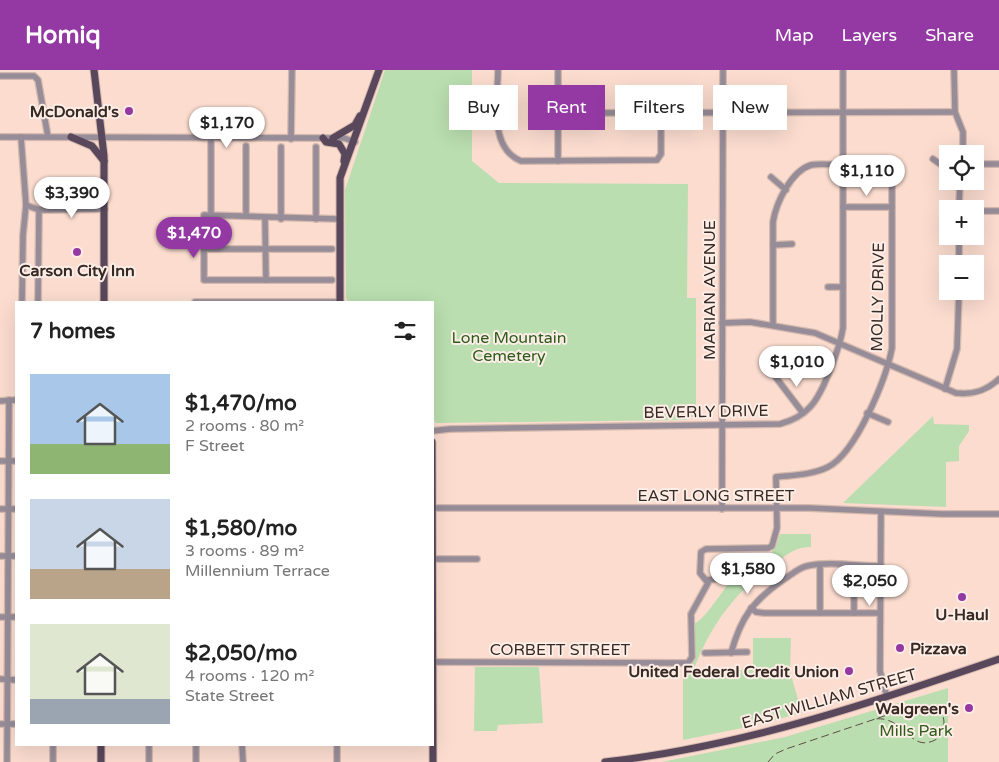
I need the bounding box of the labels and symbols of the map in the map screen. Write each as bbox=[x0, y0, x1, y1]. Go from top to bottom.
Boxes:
place label: McDonald's bbox=[30, 102, 119, 122]
marker: McDonald's bbox=[123, 105, 135, 117]
pin: $1,170 bbox=[186, 106, 268, 149]
pin: $1,110 bbox=[826, 154, 908, 197]
pin: $3,390 bbox=[31, 176, 113, 219]
pin: $1,470 bbox=[153, 216, 235, 259]
street label: MARIAN AVENUE bbox=[700, 220, 720, 360]
street label: MOLLY DRIVE bbox=[867, 242, 889, 352]
marker: Carson City Inn bbox=[71, 246, 83, 258]
place label: Carson City Inn bbox=[19, 261, 135, 281]
park label: Lone Mountain Cemetery bbox=[452, 328, 567, 366]
pin: $1,010 bbox=[756, 346, 838, 388]
street label: BEVERLY DRIVE bbox=[643, 401, 769, 423]
street label: EAST LONG STREET bbox=[637, 486, 795, 506]
pin: $1,580 bbox=[707, 552, 789, 595]
pin: $2,050 bbox=[829, 564, 911, 607]
marker: U-Haul bbox=[956, 591, 968, 603]
place label: U-Haul bbox=[935, 605, 989, 625]
place label: Pizzava bbox=[910, 639, 967, 659]
street label: CORBETT STREET bbox=[490, 640, 631, 660]
marker: Pizzava bbox=[894, 642, 906, 654]
place label: United Federal Credit Union bbox=[628, 662, 839, 682]
street label: EAST WILLIAM STREET bbox=[739, 664, 919, 734]
marker: United Federal Credit Union bbox=[843, 665, 855, 677]
place label: Walgreen's bbox=[875, 699, 959, 719]
marker: Walgreen's bbox=[963, 702, 975, 714]
park label: Mills Park bbox=[879, 721, 953, 741]

